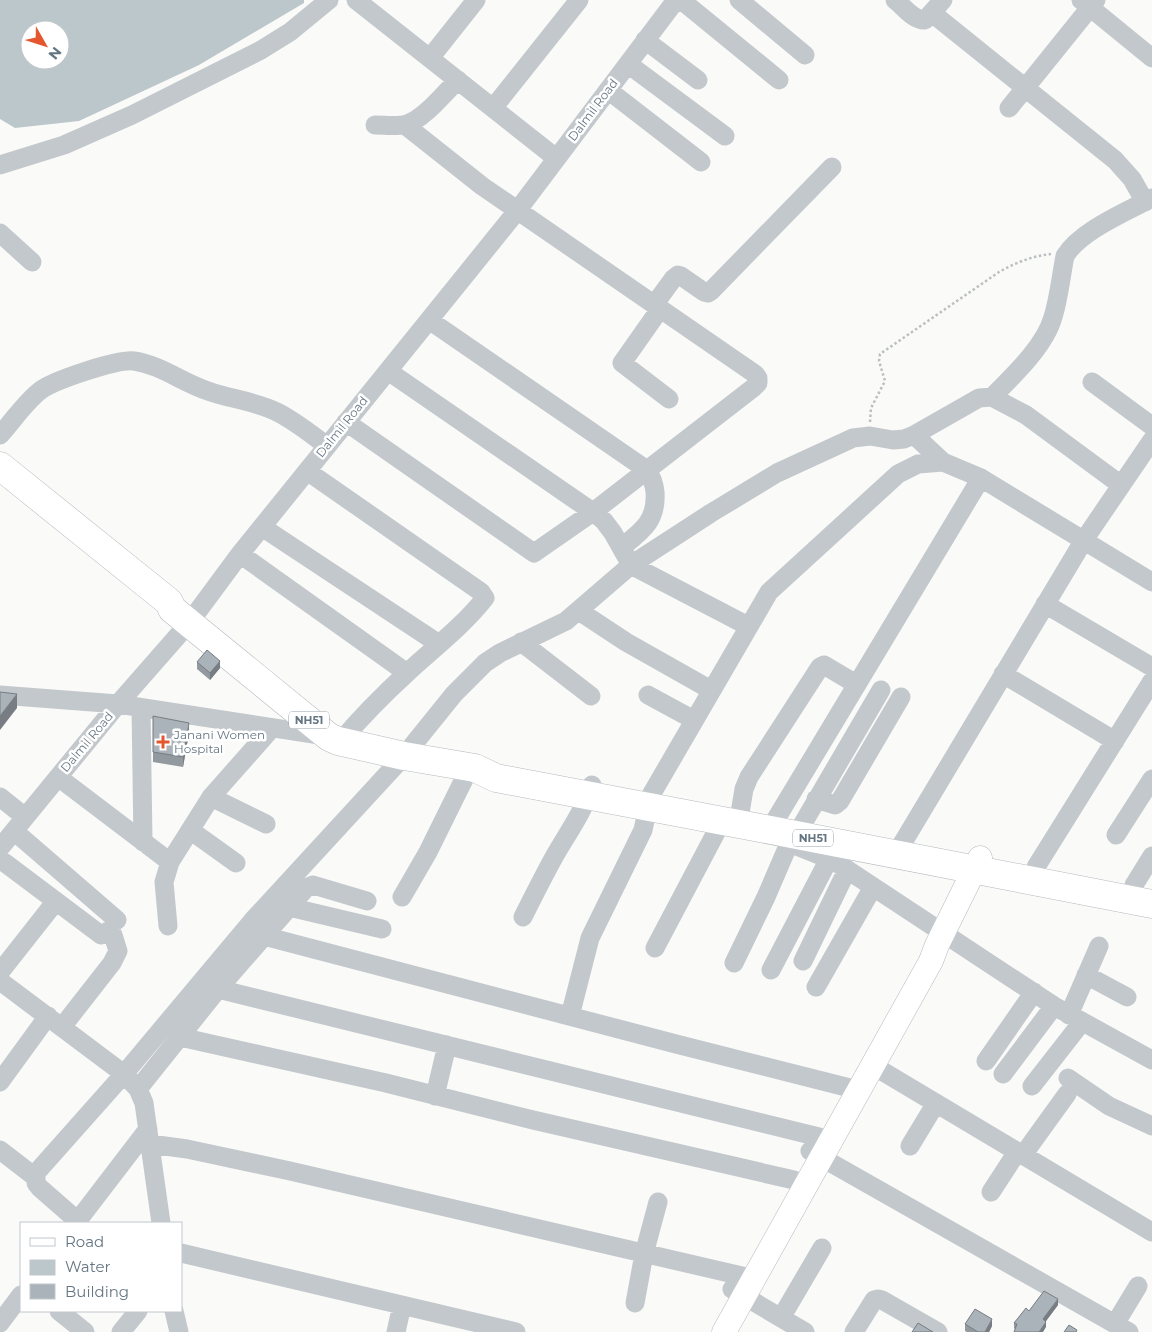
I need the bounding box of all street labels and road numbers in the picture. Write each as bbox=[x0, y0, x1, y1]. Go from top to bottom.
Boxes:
street label: Dalmil Road bbox=[564, 76, 621, 144]
street label: Dalmil Road bbox=[313, 393, 371, 460]
street label: Dalmil Road bbox=[57, 709, 116, 775]
road number: NH51 bbox=[289, 712, 329, 728]
road number: NH51 bbox=[793, 830, 833, 846]

